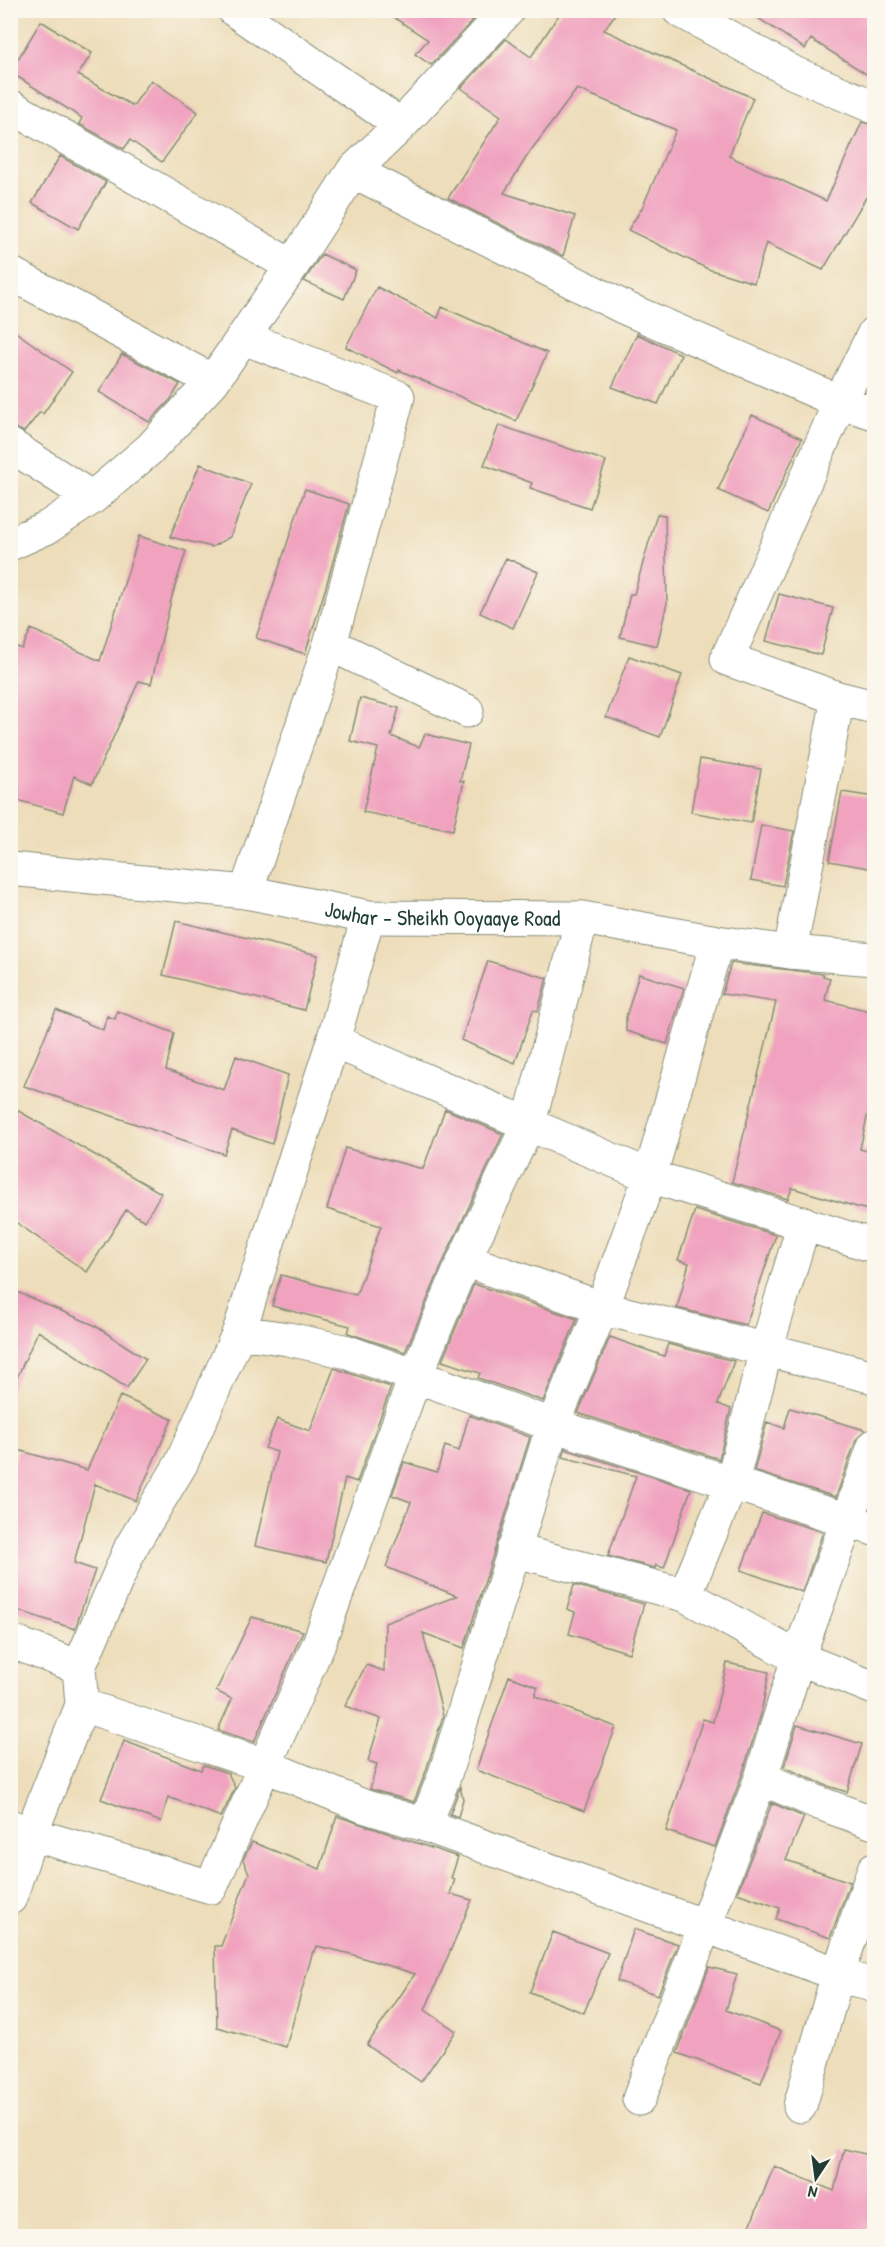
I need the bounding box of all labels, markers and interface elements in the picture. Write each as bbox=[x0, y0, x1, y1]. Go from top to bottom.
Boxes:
street label: Jowhar - Sheikh Ooyaaye Road bbox=[322, 894, 561, 933]
north arrow bbox=[786, 2148, 846, 2208]
text: N bbox=[806, 2181, 819, 2204]

